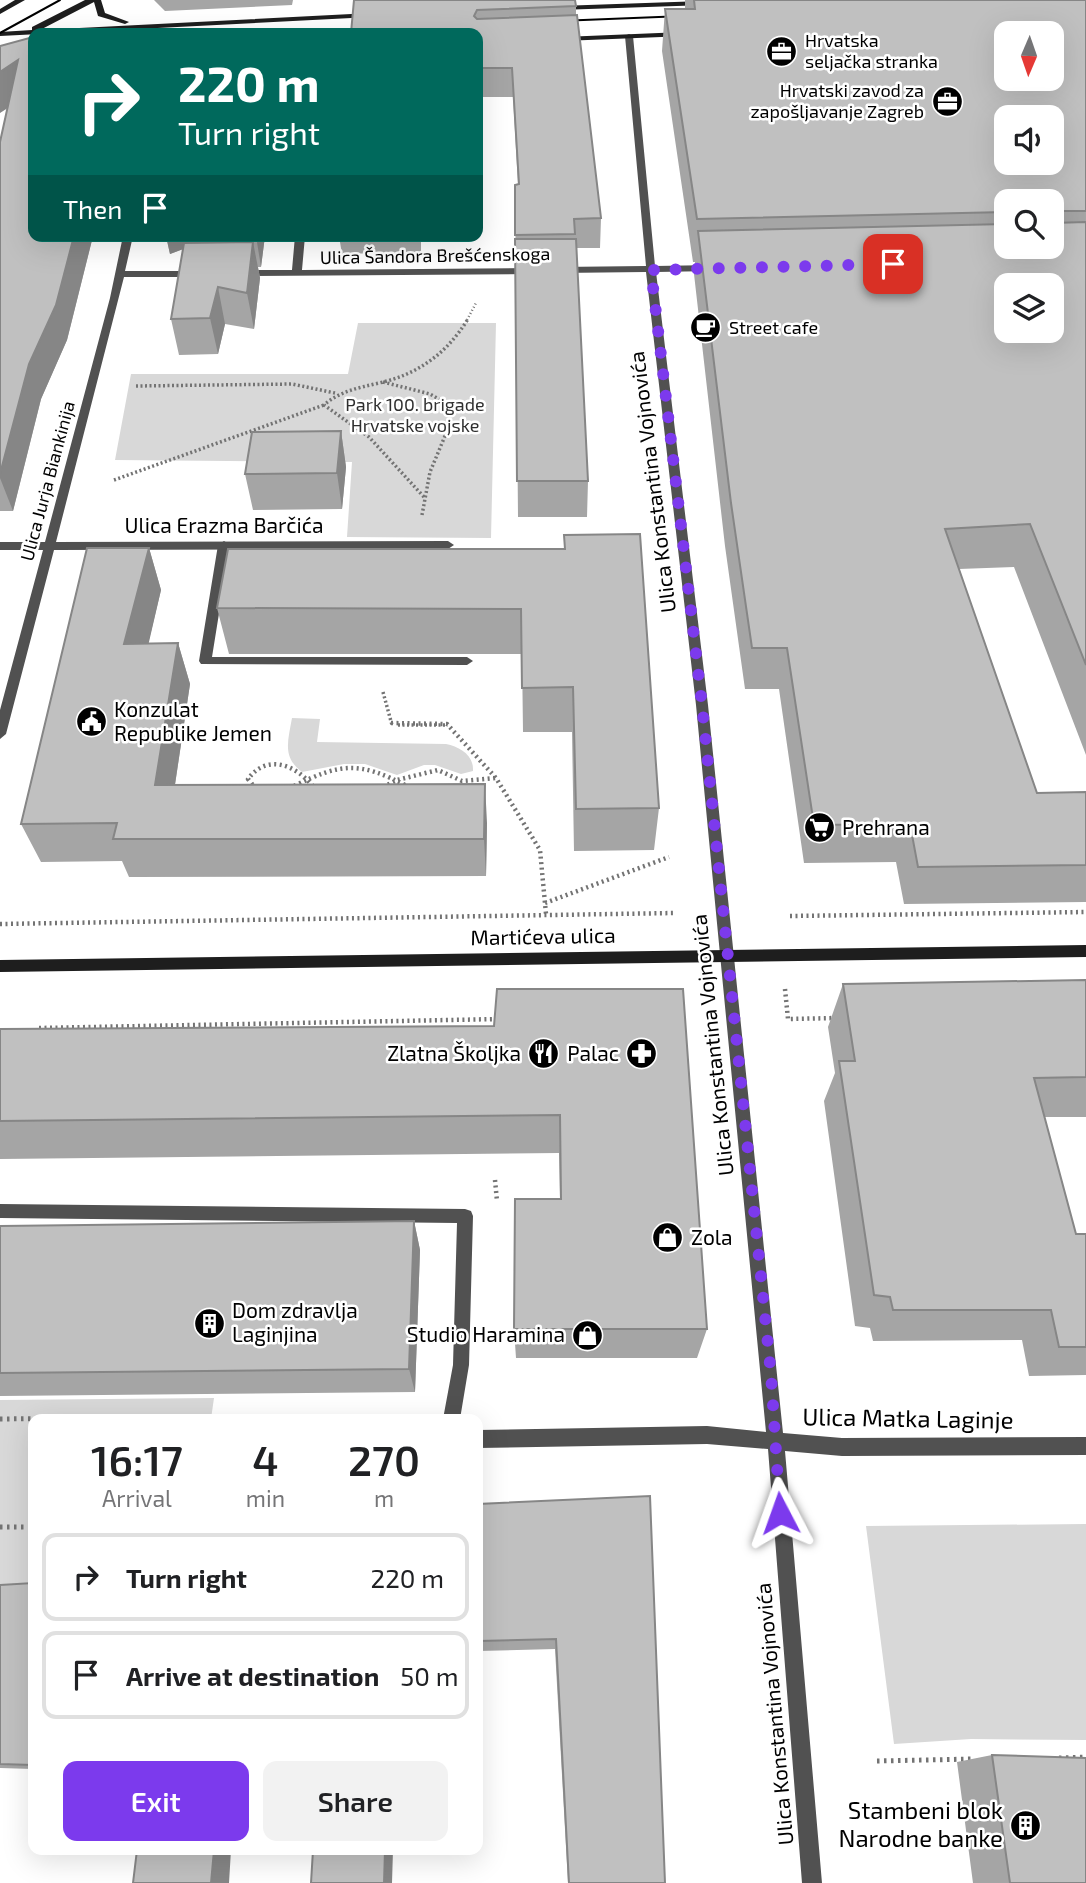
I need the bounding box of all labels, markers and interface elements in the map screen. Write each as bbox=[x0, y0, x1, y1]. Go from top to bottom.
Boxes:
north arrow bbox=[994, 21, 1064, 91]
map controls bbox=[994, 21, 1064, 343]
place label: Hrvatska seljačka stranka bbox=[805, 29, 938, 72]
office icon: Hrvatska seljačka stranka bbox=[765, 34, 799, 68]
text: 220 m bbox=[178, 53, 320, 112]
icon: right bbox=[63, 56, 154, 147]
place label: Hrvatski zavod za zapošljavanje Zagreb bbox=[750, 79, 924, 122]
office icon: Hrvatski zavod za zapošljavanje Zagreb bbox=[930, 84, 964, 118]
button: sound bbox=[994, 105, 1064, 175]
text: Turn right bbox=[178, 113, 320, 151]
icon: arrive bbox=[136, 189, 174, 227]
button: search bbox=[994, 189, 1064, 259]
text: Then bbox=[63, 193, 122, 224]
pin bbox=[863, 234, 923, 294]
street label: Ulica Šandora Brešćenskoga bbox=[320, 242, 550, 268]
icon: arrive bbox=[874, 245, 912, 283]
button: layers bbox=[994, 273, 1064, 343]
cafe icon: Street cafe bbox=[689, 311, 723, 345]
place label: Street cafe bbox=[729, 316, 818, 338]
street label: Ulica Konstantina Vojnovića bbox=[623, 350, 681, 614]
park label: Park 100. brigade Hrvatske vojske bbox=[345, 393, 485, 436]
street label: Ulica Jurja Biankinija bbox=[15, 398, 79, 563]
street label: Ulica Erazma Barčića bbox=[125, 512, 323, 537]
place label: Konzulat Republike Jemen bbox=[114, 696, 272, 745]
public building icon: Konzulat Republike Jemen bbox=[74, 705, 108, 739]
supermarket icon: Prehrana bbox=[802, 811, 836, 845]
place label: Prehrana bbox=[842, 814, 930, 839]
street label: Ulica Konstantina Vojnovića bbox=[685, 913, 739, 1177]
street label: Martićeva ulica bbox=[470, 922, 616, 949]
restaurant icon: Zlatna Školjka bbox=[527, 1037, 561, 1071]
pharmacy icon: Palac bbox=[625, 1037, 659, 1071]
place label: Zlatna Školjka bbox=[387, 1040, 521, 1066]
place label: Palac bbox=[567, 1040, 619, 1065]
shop icon: Zola bbox=[651, 1221, 685, 1255]
place label: Zola bbox=[691, 1224, 733, 1249]
place label: Dom zdravlja Laginjina bbox=[232, 1297, 358, 1347]
building icon: Dom zdravlja Laginjina bbox=[192, 1306, 226, 1340]
shop icon: Studio Haramina bbox=[571, 1318, 605, 1352]
place label: Studio Haramina bbox=[407, 1321, 565, 1346]
street label: Ulica Matka Laginje bbox=[802, 1401, 1014, 1434]
text: 16:17 bbox=[91, 1434, 183, 1484]
text: 4 bbox=[252, 1434, 279, 1484]
text: 270 bbox=[348, 1434, 420, 1484]
position arrow bbox=[743, 1476, 817, 1550]
text: Arrival bbox=[102, 1484, 172, 1512]
text: min bbox=[246, 1484, 285, 1512]
text: m bbox=[374, 1484, 394, 1512]
icon: right bbox=[67, 1558, 105, 1596]
text: Turn right bbox=[126, 1562, 247, 1593]
text: 220 m bbox=[371, 1562, 444, 1593]
street label: Ulica Konstantina Vojnovića bbox=[750, 1582, 798, 1846]
icon: arrive bbox=[67, 1656, 105, 1694]
text: Arrive at destination bbox=[126, 1660, 379, 1691]
text: 50 m bbox=[400, 1660, 459, 1691]
button: Exit bbox=[63, 1761, 249, 1841]
button: Share bbox=[263, 1761, 448, 1841]
place label: Stambeni blok Narodne banke bbox=[838, 1795, 1003, 1852]
building icon: Stambeni blok Narodne banke bbox=[1009, 1808, 1043, 1842]

